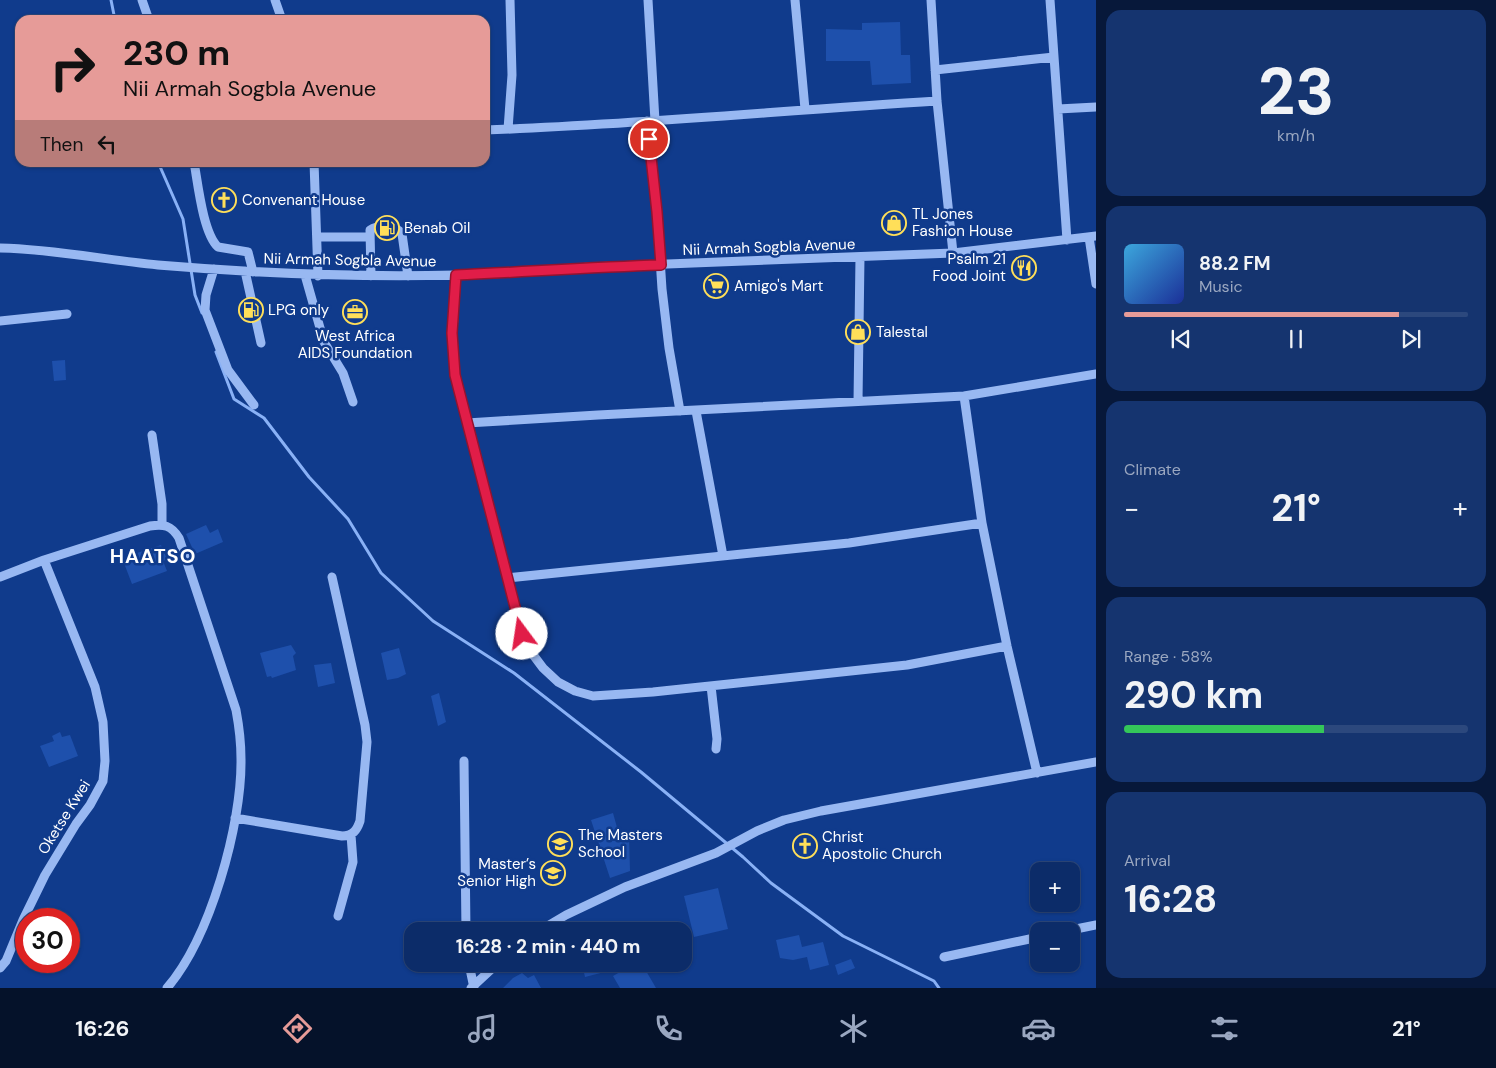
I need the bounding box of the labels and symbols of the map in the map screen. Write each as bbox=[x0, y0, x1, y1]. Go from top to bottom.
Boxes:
pin bbox=[628, 118, 670, 160]
church icon: Convenant House bbox=[211, 187, 237, 213]
place label: Convenant House bbox=[242, 190, 365, 210]
place label: TL Jones Fashion House bbox=[912, 204, 1013, 241]
shop icon: TL Jones Fashion House bbox=[881, 210, 907, 236]
fuel station icon: Benab Oil bbox=[374, 215, 400, 241]
place label: Benab Oil bbox=[404, 218, 470, 238]
street label: Nii Armah Sogbla Avenue bbox=[682, 234, 856, 260]
street label: Nii Armah Sogbla Avenue bbox=[263, 248, 437, 272]
place label: Psalm 21 Food Joint bbox=[933, 249, 1006, 286]
restaurant icon: Psalm 21 Food Joint bbox=[1011, 255, 1037, 281]
supermarket icon: Amigo's Mart bbox=[703, 273, 729, 299]
place label: Amigo's Mart bbox=[734, 276, 823, 296]
fuel station icon: LPG only bbox=[238, 297, 264, 323]
office icon: West Africa AIDS Foundation bbox=[342, 299, 368, 325]
place label: LPG only bbox=[268, 300, 330, 320]
shop icon: Talestal bbox=[845, 319, 871, 345]
place label: Talestal bbox=[876, 322, 928, 342]
place label: West Africa AIDS Foundation bbox=[298, 326, 412, 363]
district label: HAATSO bbox=[110, 543, 196, 569]
position arrow bbox=[495, 607, 547, 659]
street label: Oketse Kwei bbox=[33, 776, 95, 858]
place label: The Masters School bbox=[578, 825, 663, 862]
place label: Christ Apostolic Church bbox=[822, 827, 942, 864]
school or university icon: The Masters School bbox=[547, 831, 573, 857]
church icon: Christ Apostolic Church bbox=[792, 833, 818, 859]
place label: Master’s Senior High bbox=[457, 854, 536, 891]
school or university icon: Master’s Senior High bbox=[540, 860, 566, 886]
speed limit sign: 30 bbox=[15, 908, 80, 973]

